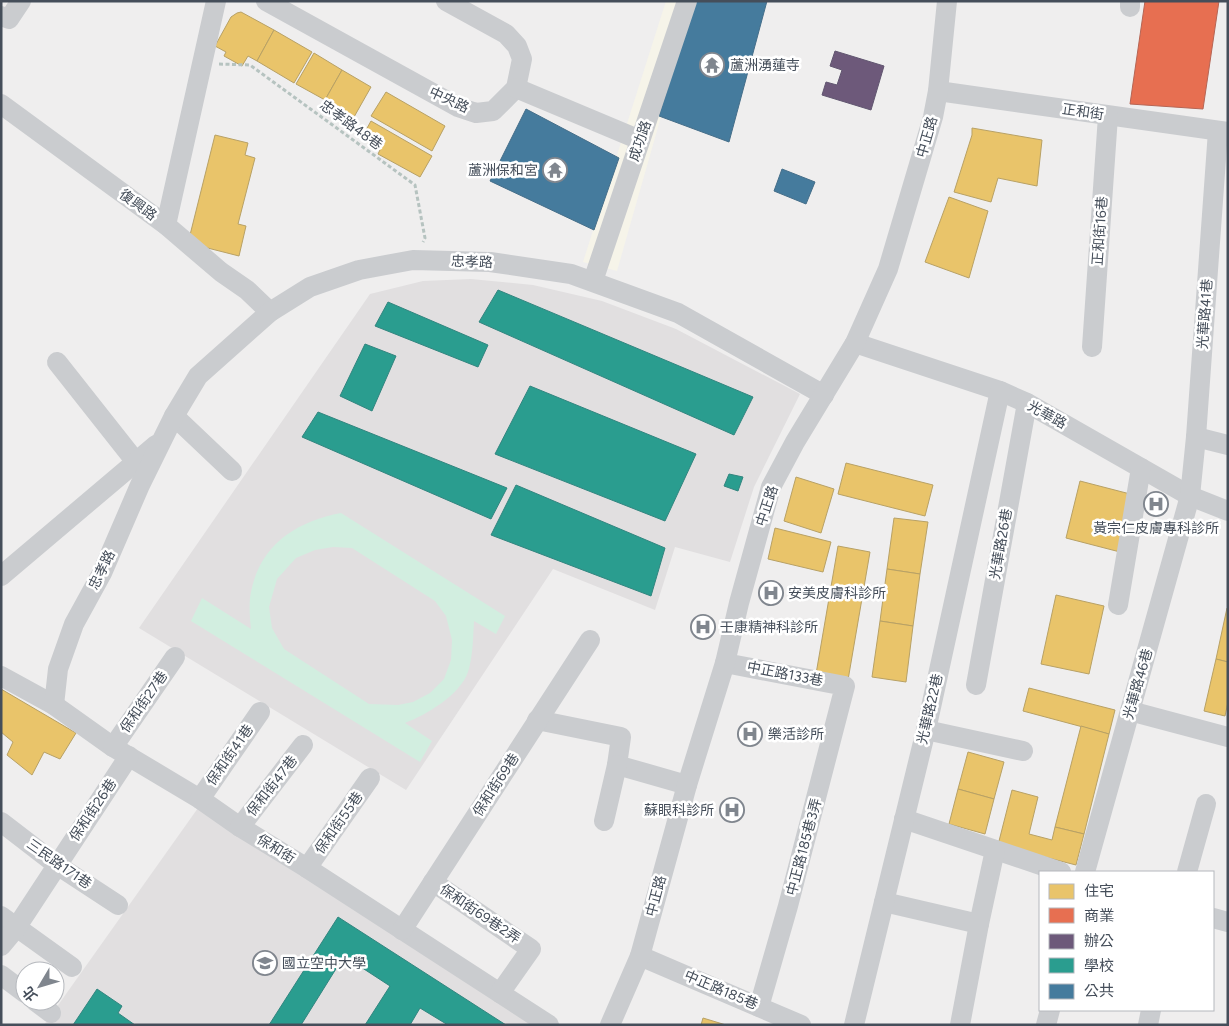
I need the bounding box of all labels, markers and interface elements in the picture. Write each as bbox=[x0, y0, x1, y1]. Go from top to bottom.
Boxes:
temple icon: 蘆洲湧蓮寺 bbox=[699, 52, 725, 78]
place label: 蘆洲湧蓮寺 bbox=[730, 57, 800, 74]
street label: 中央路 bbox=[426, 83, 472, 117]
street label: 忠孝路48巷 bbox=[316, 97, 386, 153]
street label: 正和街 bbox=[1061, 101, 1105, 123]
street label: 中正路 bbox=[913, 114, 941, 160]
street label: 成功路 bbox=[625, 118, 655, 164]
temple icon: 蘆洲保和宮 bbox=[542, 157, 568, 183]
place label: 蘆洲保和宮 bbox=[468, 162, 538, 179]
street label: 復興路 bbox=[116, 186, 160, 224]
street label: 正和街16巷 bbox=[1089, 196, 1111, 266]
street label: 忠孝路 bbox=[451, 253, 493, 271]
street label: 光華路41巷 bbox=[1194, 278, 1216, 350]
street label: 光華路 bbox=[1025, 397, 1069, 433]
street label: 中正路 bbox=[752, 483, 782, 529]
hospital icon: 黃宗仁皮膚專科診所 bbox=[1143, 491, 1169, 517]
street label: 光華路26巷 bbox=[986, 507, 1016, 581]
place label: 黃宗仁皮膚專科診所 bbox=[1093, 520, 1219, 537]
street label: 忠孝路 bbox=[85, 547, 119, 593]
hospital icon: 安美皮膚科診所 bbox=[758, 580, 784, 606]
place label: 安美皮膚科診所 bbox=[788, 585, 886, 602]
hospital icon: 壬康精神科診所 bbox=[690, 614, 716, 640]
place label: 壬康精神科診所 bbox=[720, 619, 818, 636]
street label: 光華路46巷 bbox=[1120, 647, 1156, 721]
street label: 中正路133巷 bbox=[746, 658, 824, 690]
street label: 保和街27巷 bbox=[117, 668, 171, 736]
street label: 光華路22巷 bbox=[914, 672, 946, 746]
street label: 保和街41巷 bbox=[203, 721, 257, 789]
hospital icon: 樂活診所 bbox=[737, 721, 763, 747]
place label: 樂活診所 bbox=[768, 726, 824, 743]
street label: 保和街69巷 bbox=[469, 750, 523, 820]
street label: 保和街47巷 bbox=[243, 752, 301, 820]
street label: 保和街26巷 bbox=[66, 776, 120, 844]
street label: 保和街55巷 bbox=[311, 789, 367, 857]
street label: 中正路185巷3弄 bbox=[783, 796, 825, 898]
hospital icon: 蘇眼科診所 bbox=[719, 797, 745, 823]
place label: 蘇眼科診所 bbox=[644, 802, 714, 819]
street label: 保和街 bbox=[254, 831, 298, 867]
street label: 三民路171巷 bbox=[23, 836, 95, 892]
legend bbox=[1039, 871, 1214, 1011]
street label: 中正路 bbox=[642, 874, 670, 918]
street label: 保和街69巷2弄 bbox=[436, 881, 524, 947]
text: 住宅 bbox=[1084, 882, 1114, 900]
text: 商業 bbox=[1084, 907, 1114, 925]
text: 辦公 bbox=[1084, 932, 1114, 950]
school or university icon: 國立空中大學 bbox=[252, 950, 278, 976]
place label: 國立空中大學 bbox=[282, 955, 366, 972]
text: 學校 bbox=[1084, 957, 1114, 975]
north arrow bbox=[15, 961, 65, 1011]
street label: 中正路185巷 bbox=[682, 967, 760, 1013]
text: 公共 bbox=[1084, 982, 1114, 1000]
text: 北 bbox=[19, 983, 41, 1004]

